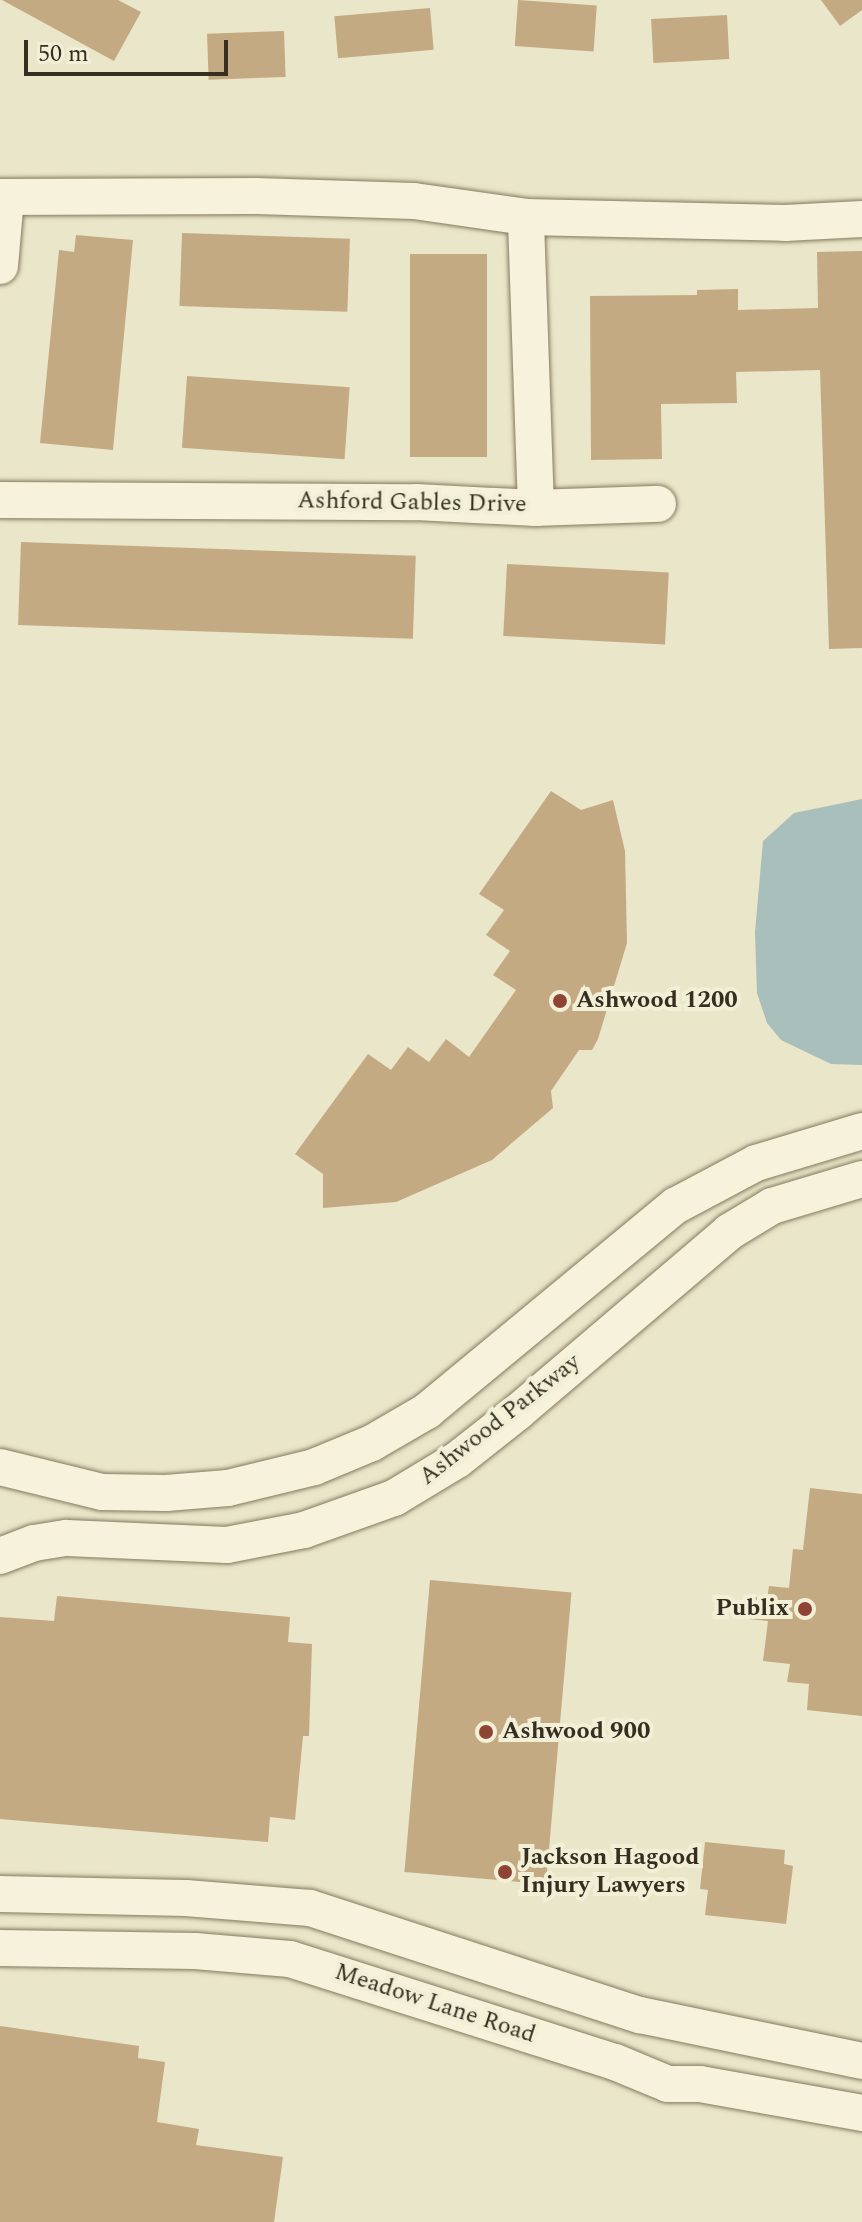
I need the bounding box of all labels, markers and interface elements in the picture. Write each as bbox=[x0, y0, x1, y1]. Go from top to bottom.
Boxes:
scale bar bbox=[28, 24, 232, 74]
text: 50 m bbox=[38, 36, 89, 72]
street label: Ashford Gables Drive bbox=[297, 487, 527, 519]
place label: Ashwood 1200 bbox=[576, 987, 738, 1015]
marker: Ashwood 1200 bbox=[551, 992, 569, 1010]
street label: Ashwood Parkway bbox=[414, 1348, 586, 1492]
place label: Publix bbox=[716, 1595, 789, 1623]
marker: Publix bbox=[796, 1600, 814, 1618]
place label: Ashwood 900 bbox=[502, 1718, 650, 1746]
marker: Ashwood 900 bbox=[477, 1723, 495, 1741]
place label: Jackson Hagood Injury Lawyers bbox=[521, 1844, 700, 1900]
marker: Jackson Hagood Injury Lawyers bbox=[496, 1863, 514, 1881]
street label: Meadow Lane Road bbox=[331, 1958, 539, 2050]

